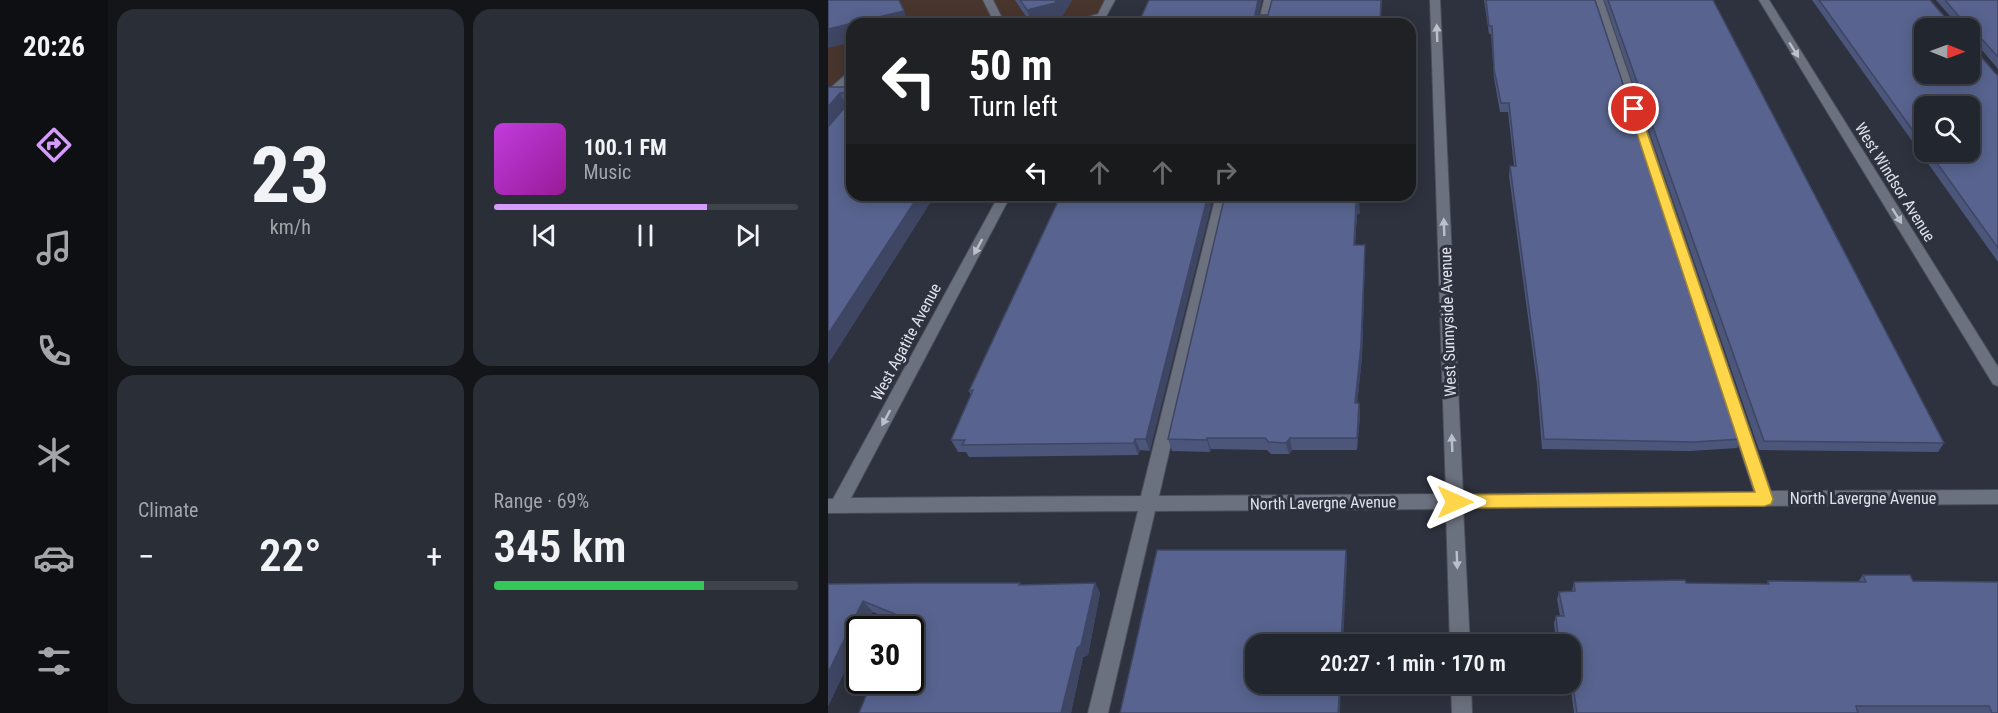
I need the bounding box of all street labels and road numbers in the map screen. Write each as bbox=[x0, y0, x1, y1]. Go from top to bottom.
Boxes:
street label: West Windsor Avenue bbox=[1851, 119, 1939, 245]
street label: West Sunnyside Avenue bbox=[1436, 247, 1460, 397]
street label: West Agatite Avenue bbox=[867, 280, 945, 404]
street label: North Lavergne Avenue bbox=[1790, 489, 1936, 508]
street label: North Lavergne Avenue bbox=[1250, 492, 1396, 514]

